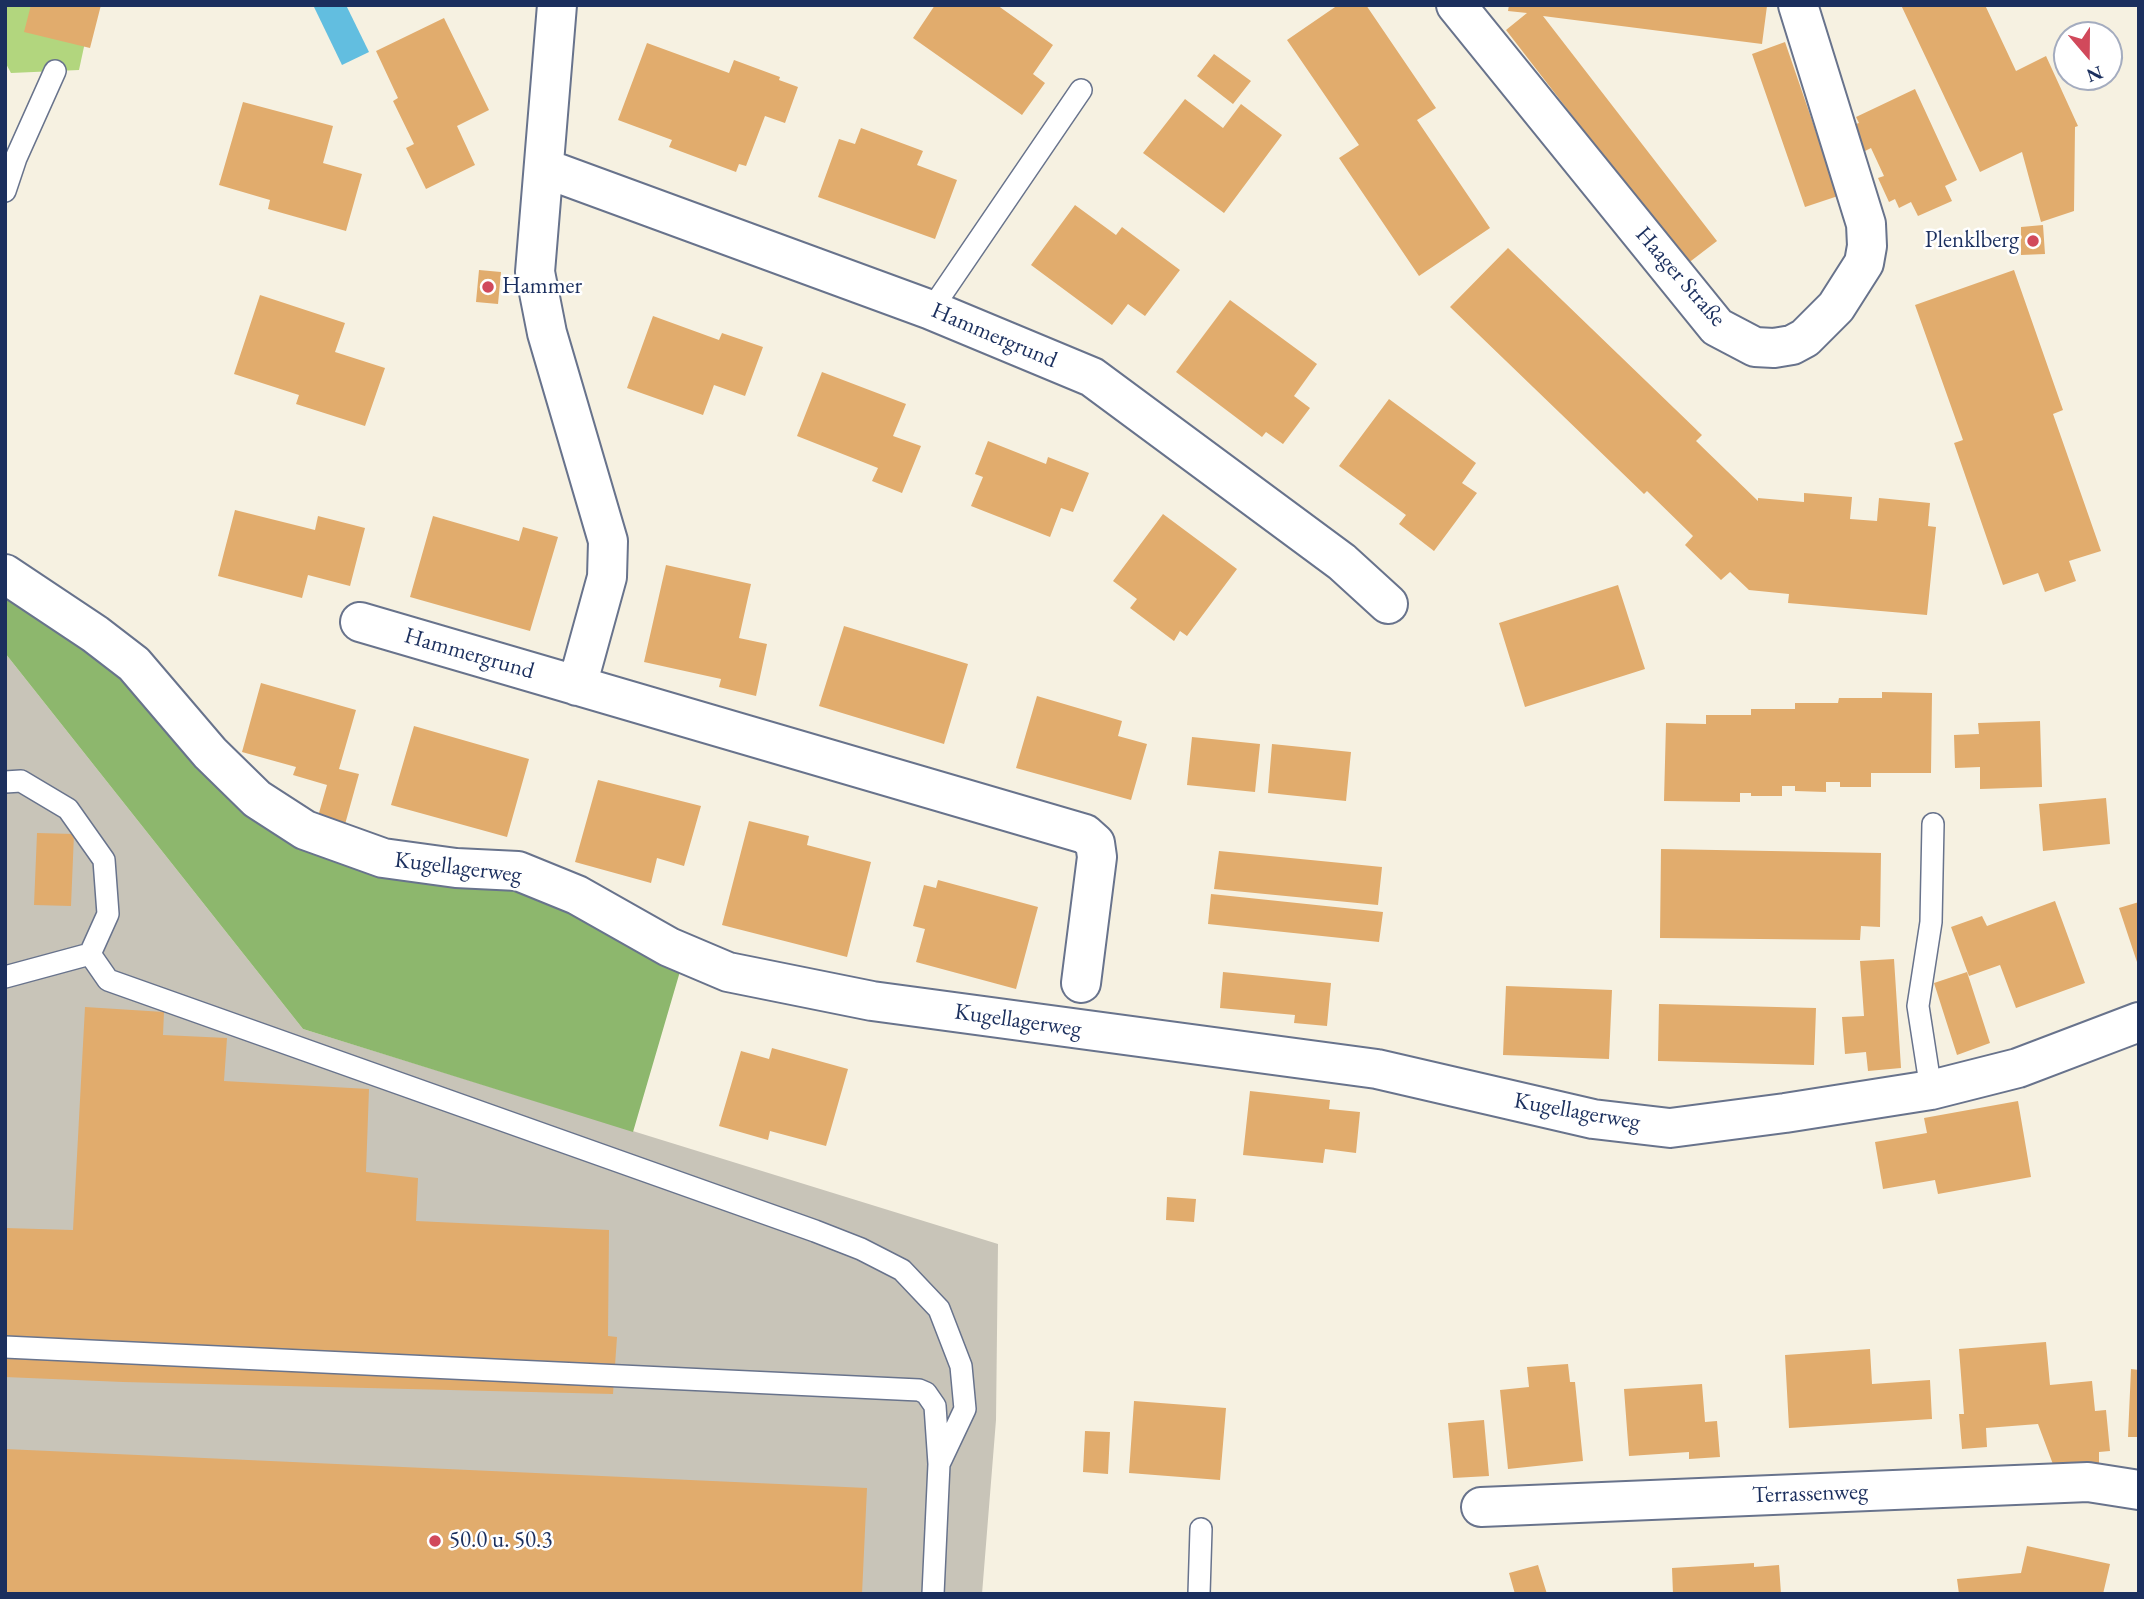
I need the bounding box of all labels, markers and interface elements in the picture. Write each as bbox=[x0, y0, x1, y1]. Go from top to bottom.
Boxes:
north arrow bbox=[2053, 21, 2123, 91]
text: N bbox=[2083, 60, 2106, 89]
street label: Haager Straße bbox=[1629, 221, 1731, 333]
place label: Plenklberg bbox=[1925, 227, 2019, 255]
marker: Plenklberg bbox=[2025, 233, 2041, 249]
place label: Hammer bbox=[502, 273, 582, 301]
marker: Hammer bbox=[480, 279, 496, 295]
street label: Hammergrund bbox=[927, 297, 1061, 375]
street label: Hammergrund bbox=[401, 622, 537, 686]
street label: Kugellagerweg bbox=[393, 847, 523, 889]
street label: Kugellagerweg bbox=[953, 998, 1083, 1044]
street label: Kugellagerweg bbox=[1512, 1087, 1642, 1137]
street label: Terrassenweg bbox=[1752, 1478, 1868, 1510]
place label: 50.0 u. 50.3 bbox=[449, 1527, 552, 1555]
marker: 50.0 u. 50.3 bbox=[427, 1533, 443, 1549]

